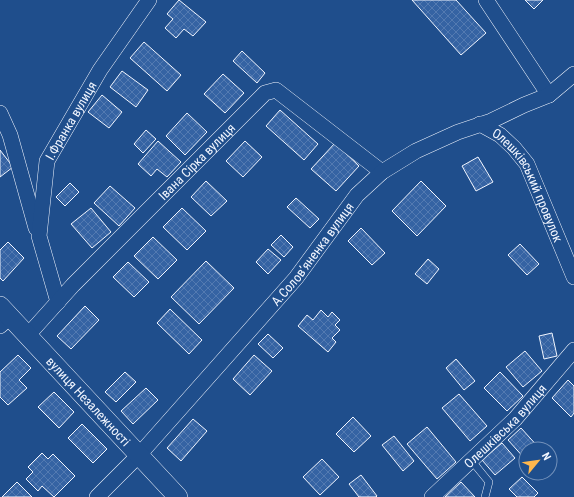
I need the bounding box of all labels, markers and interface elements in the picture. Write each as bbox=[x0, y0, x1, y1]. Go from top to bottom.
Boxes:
street label: І.Франка вулиця bbox=[42, 79, 100, 163]
street label: Івана Сірка вулиця bbox=[155, 120, 238, 203]
street label: Олешківський провулок bbox=[490, 125, 566, 245]
street label: А.Солов’яненка вулиця bbox=[268, 200, 357, 309]
street label: вулиця Незалежності bbox=[43, 354, 133, 449]
street label: Олешківська вулиця bbox=[461, 381, 550, 471]
north arrow bbox=[518, 441, 558, 481]
text: N bbox=[539, 450, 554, 463]

